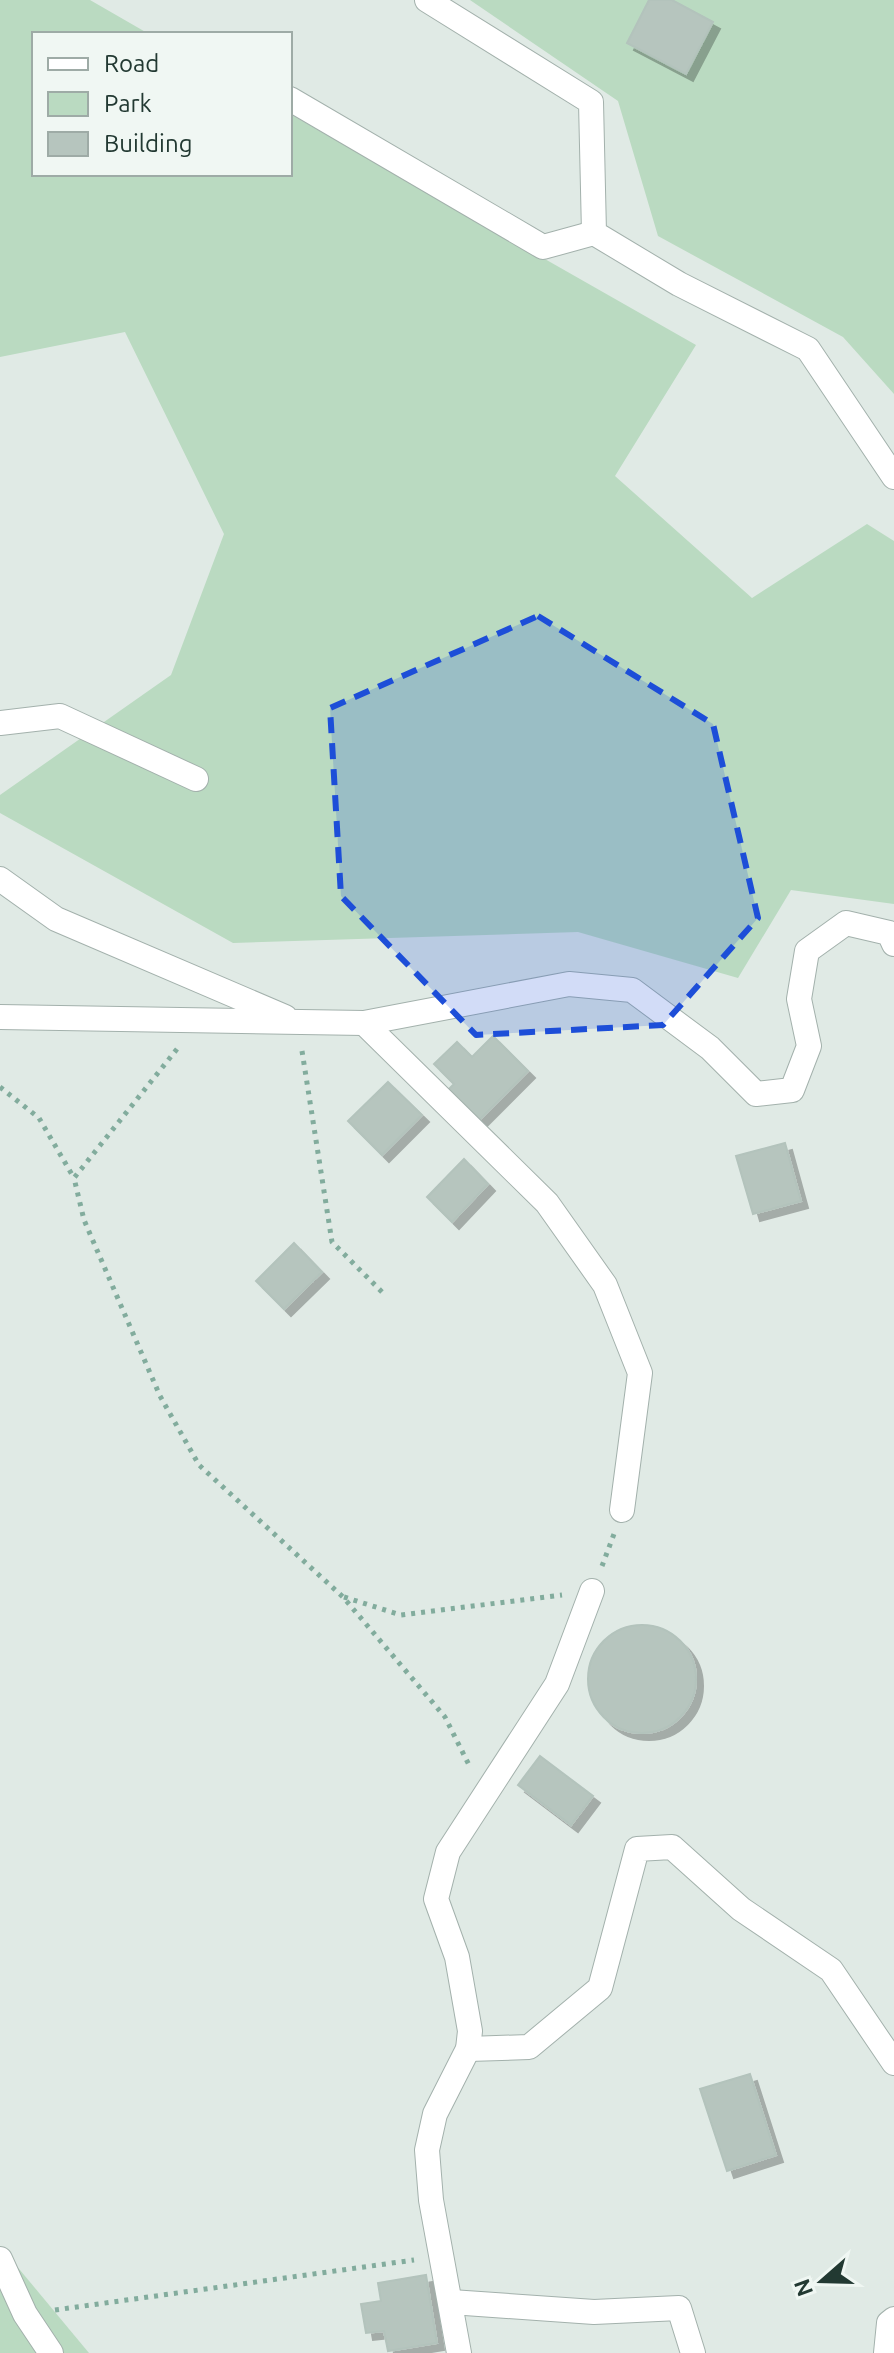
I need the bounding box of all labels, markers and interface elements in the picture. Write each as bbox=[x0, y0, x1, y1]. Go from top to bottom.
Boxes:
legend bbox=[32, 32, 292, 176]
text: Road bbox=[104, 50, 159, 77]
text: Park bbox=[104, 90, 152, 117]
text: Building bbox=[104, 130, 192, 157]
north arrow bbox=[782, 2241, 862, 2321]
text: N bbox=[788, 2276, 817, 2300]

